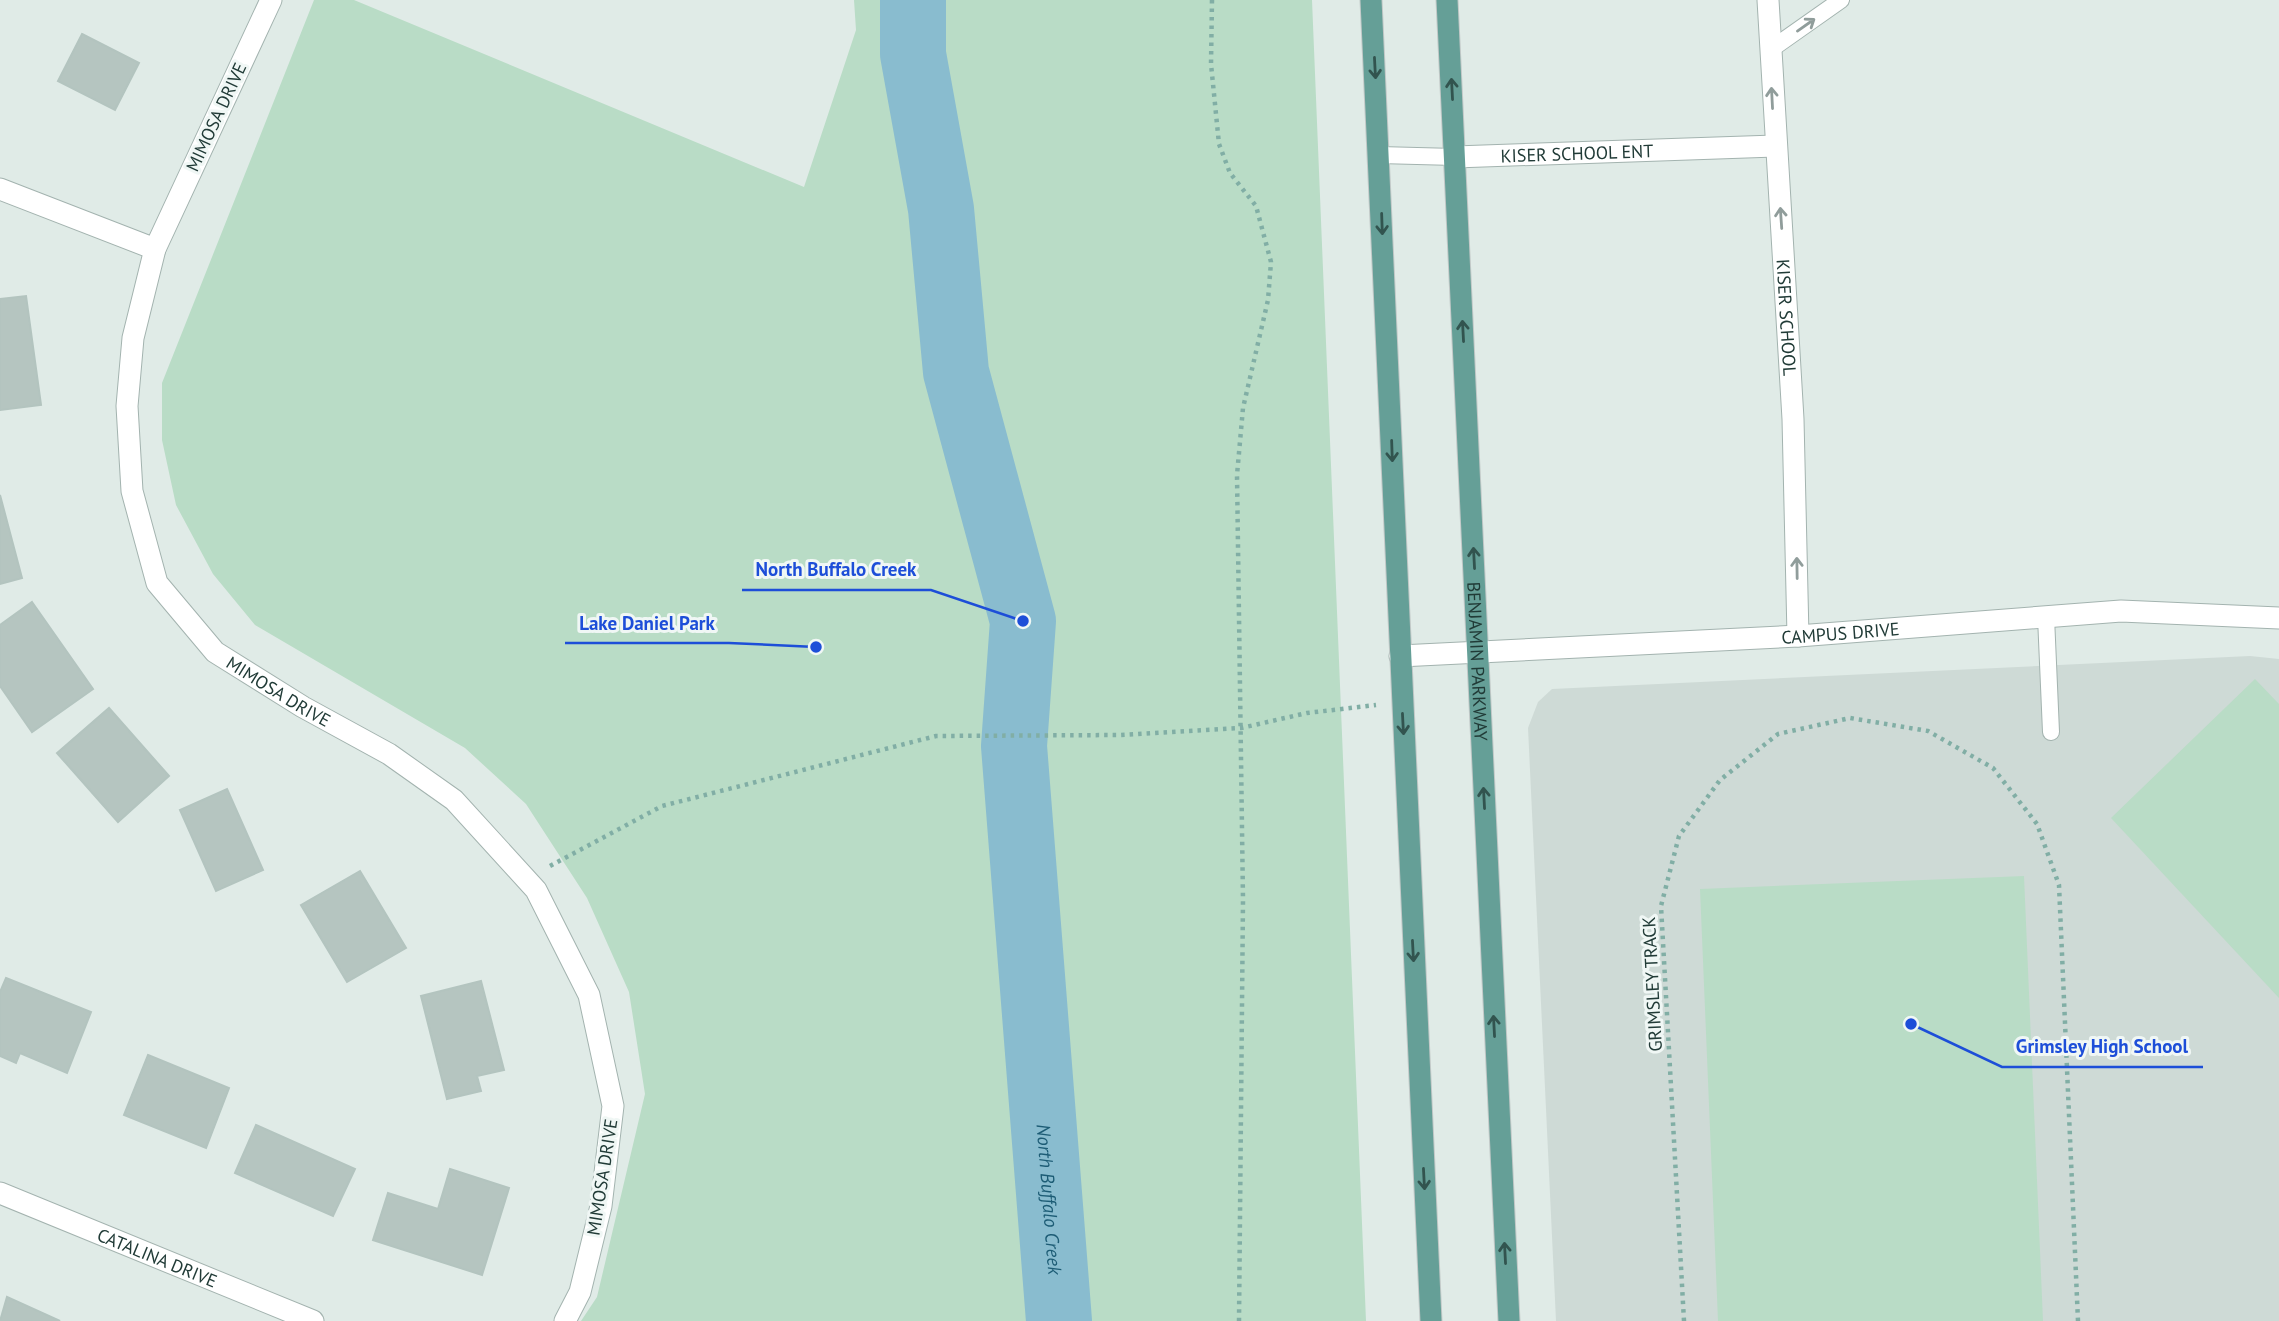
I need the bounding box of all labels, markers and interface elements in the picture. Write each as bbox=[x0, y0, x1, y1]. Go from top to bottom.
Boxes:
one-way arrow bbox=[1796, 18, 1815, 32]
one-way arrow bbox=[1368, 56, 1381, 79]
street label: MIMOSA DRIVE bbox=[181, 59, 251, 175]
one-way arrow bbox=[1445, 78, 1458, 101]
one-way arrow bbox=[1766, 87, 1779, 110]
street label: KISER SCHOOL ENT bbox=[1500, 139, 1654, 167]
one-way arrow bbox=[1774, 207, 1787, 230]
one-way arrow bbox=[1375, 212, 1388, 235]
street label: KISER SCHOOL bbox=[1772, 258, 1802, 376]
one-way arrow bbox=[1456, 319, 1469, 342]
one-way arrow bbox=[1385, 439, 1398, 462]
one-way arrow bbox=[1467, 547, 1480, 570]
callout: North Buffalo Creek bbox=[742, 550, 931, 590]
text: North Buffalo Creek bbox=[756, 557, 917, 581]
one-way arrow bbox=[1790, 557, 1804, 580]
street label: BENJAMIN PARKWAY bbox=[1463, 581, 1493, 741]
callout: Lake Daniel Park bbox=[565, 603, 729, 643]
text: Lake Daniel Park bbox=[579, 611, 716, 635]
street label: CAMPUS DRIVE bbox=[1781, 617, 1900, 648]
street label: MIMOSA DRIVE bbox=[222, 651, 335, 731]
one-way arrow bbox=[1396, 712, 1409, 735]
one-way arrow bbox=[1477, 787, 1490, 810]
street label: GRIMSLEY TRACK bbox=[1637, 916, 1667, 1052]
one-way arrow bbox=[1407, 940, 1420, 963]
one-way arrow bbox=[1488, 1014, 1501, 1037]
callout: Grimsley High School bbox=[2002, 1027, 2203, 1067]
text: Grimsley High School bbox=[2016, 1034, 2189, 1058]
street label: MIMOSA DRIVE bbox=[581, 1117, 623, 1237]
water label: North Buffalo Creek bbox=[1032, 1123, 1067, 1277]
one-way arrow bbox=[1418, 1167, 1431, 1190]
street label: CATALINA DRIVE bbox=[94, 1223, 221, 1292]
one-way arrow bbox=[1499, 1242, 1512, 1265]

